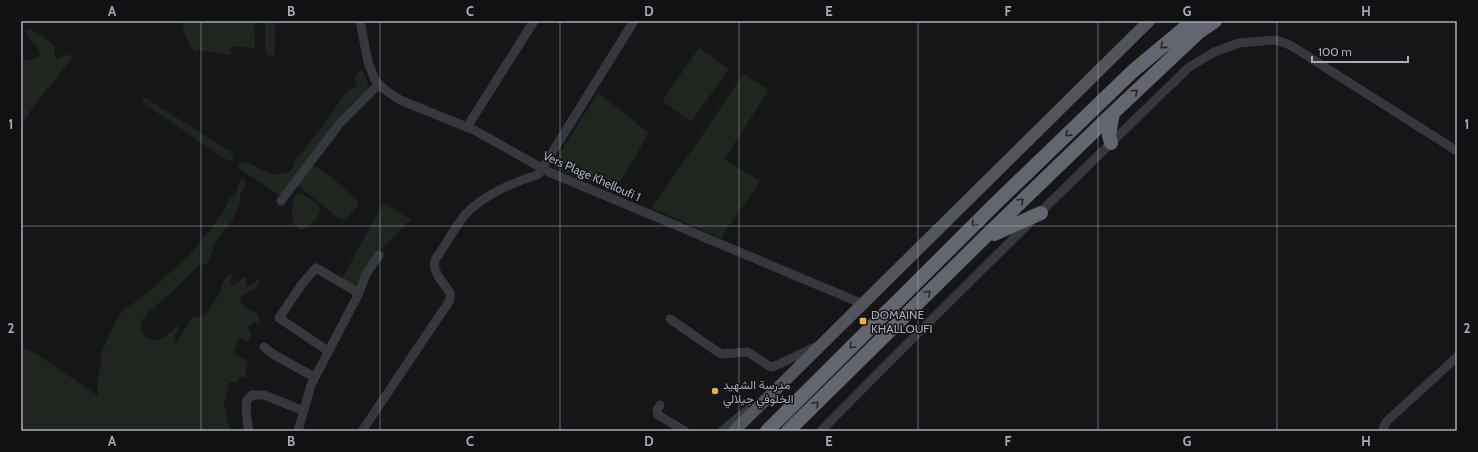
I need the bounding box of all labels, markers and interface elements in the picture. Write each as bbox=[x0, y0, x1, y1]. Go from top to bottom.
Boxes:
text: A bbox=[108, 3, 117, 19]
text: B bbox=[287, 3, 295, 19]
text: C bbox=[466, 3, 474, 19]
text: D bbox=[644, 3, 654, 19]
text: E bbox=[825, 3, 833, 19]
text: F bbox=[1005, 3, 1012, 19]
text: G bbox=[1183, 3, 1192, 19]
text: H bbox=[1361, 3, 1371, 19]
scale bar bbox=[1312, 38, 1408, 64]
one-way arrow bbox=[1161, 41, 1168, 48]
text: 100 m bbox=[1318, 44, 1352, 59]
one-way arrow bbox=[1130, 89, 1138, 97]
text: 1 bbox=[9, 116, 13, 132]
text: 1 bbox=[1465, 116, 1469, 132]
one-way arrow bbox=[1065, 130, 1073, 137]
street label: Vers Plage Khelloufi 1 bbox=[541, 148, 643, 204]
one-way arrow bbox=[1016, 199, 1024, 206]
one-way arrow bbox=[971, 220, 979, 227]
one-way arrow bbox=[923, 290, 931, 297]
place label: DOMAINE KHALLOUFI bbox=[871, 307, 933, 336]
marker: DOMAINE KHALLOUFI bbox=[858, 316, 868, 326]
text: 2 bbox=[8, 320, 15, 336]
text: 2 bbox=[1464, 320, 1471, 336]
one-way arrow bbox=[850, 341, 857, 349]
place label: مدرسة الشهيد الخلوفي جيلالي bbox=[723, 377, 793, 409]
marker: مدرسة الشهيد الخلوفي جيلالي bbox=[710, 386, 720, 396]
one-way arrow bbox=[811, 401, 819, 409]
text: A bbox=[108, 433, 117, 449]
text: B bbox=[287, 433, 295, 449]
text: C bbox=[466, 433, 474, 449]
text: D bbox=[644, 433, 654, 449]
text: E bbox=[825, 433, 833, 449]
text: F bbox=[1005, 433, 1012, 449]
text: G bbox=[1183, 433, 1192, 449]
text: H bbox=[1361, 433, 1371, 449]

